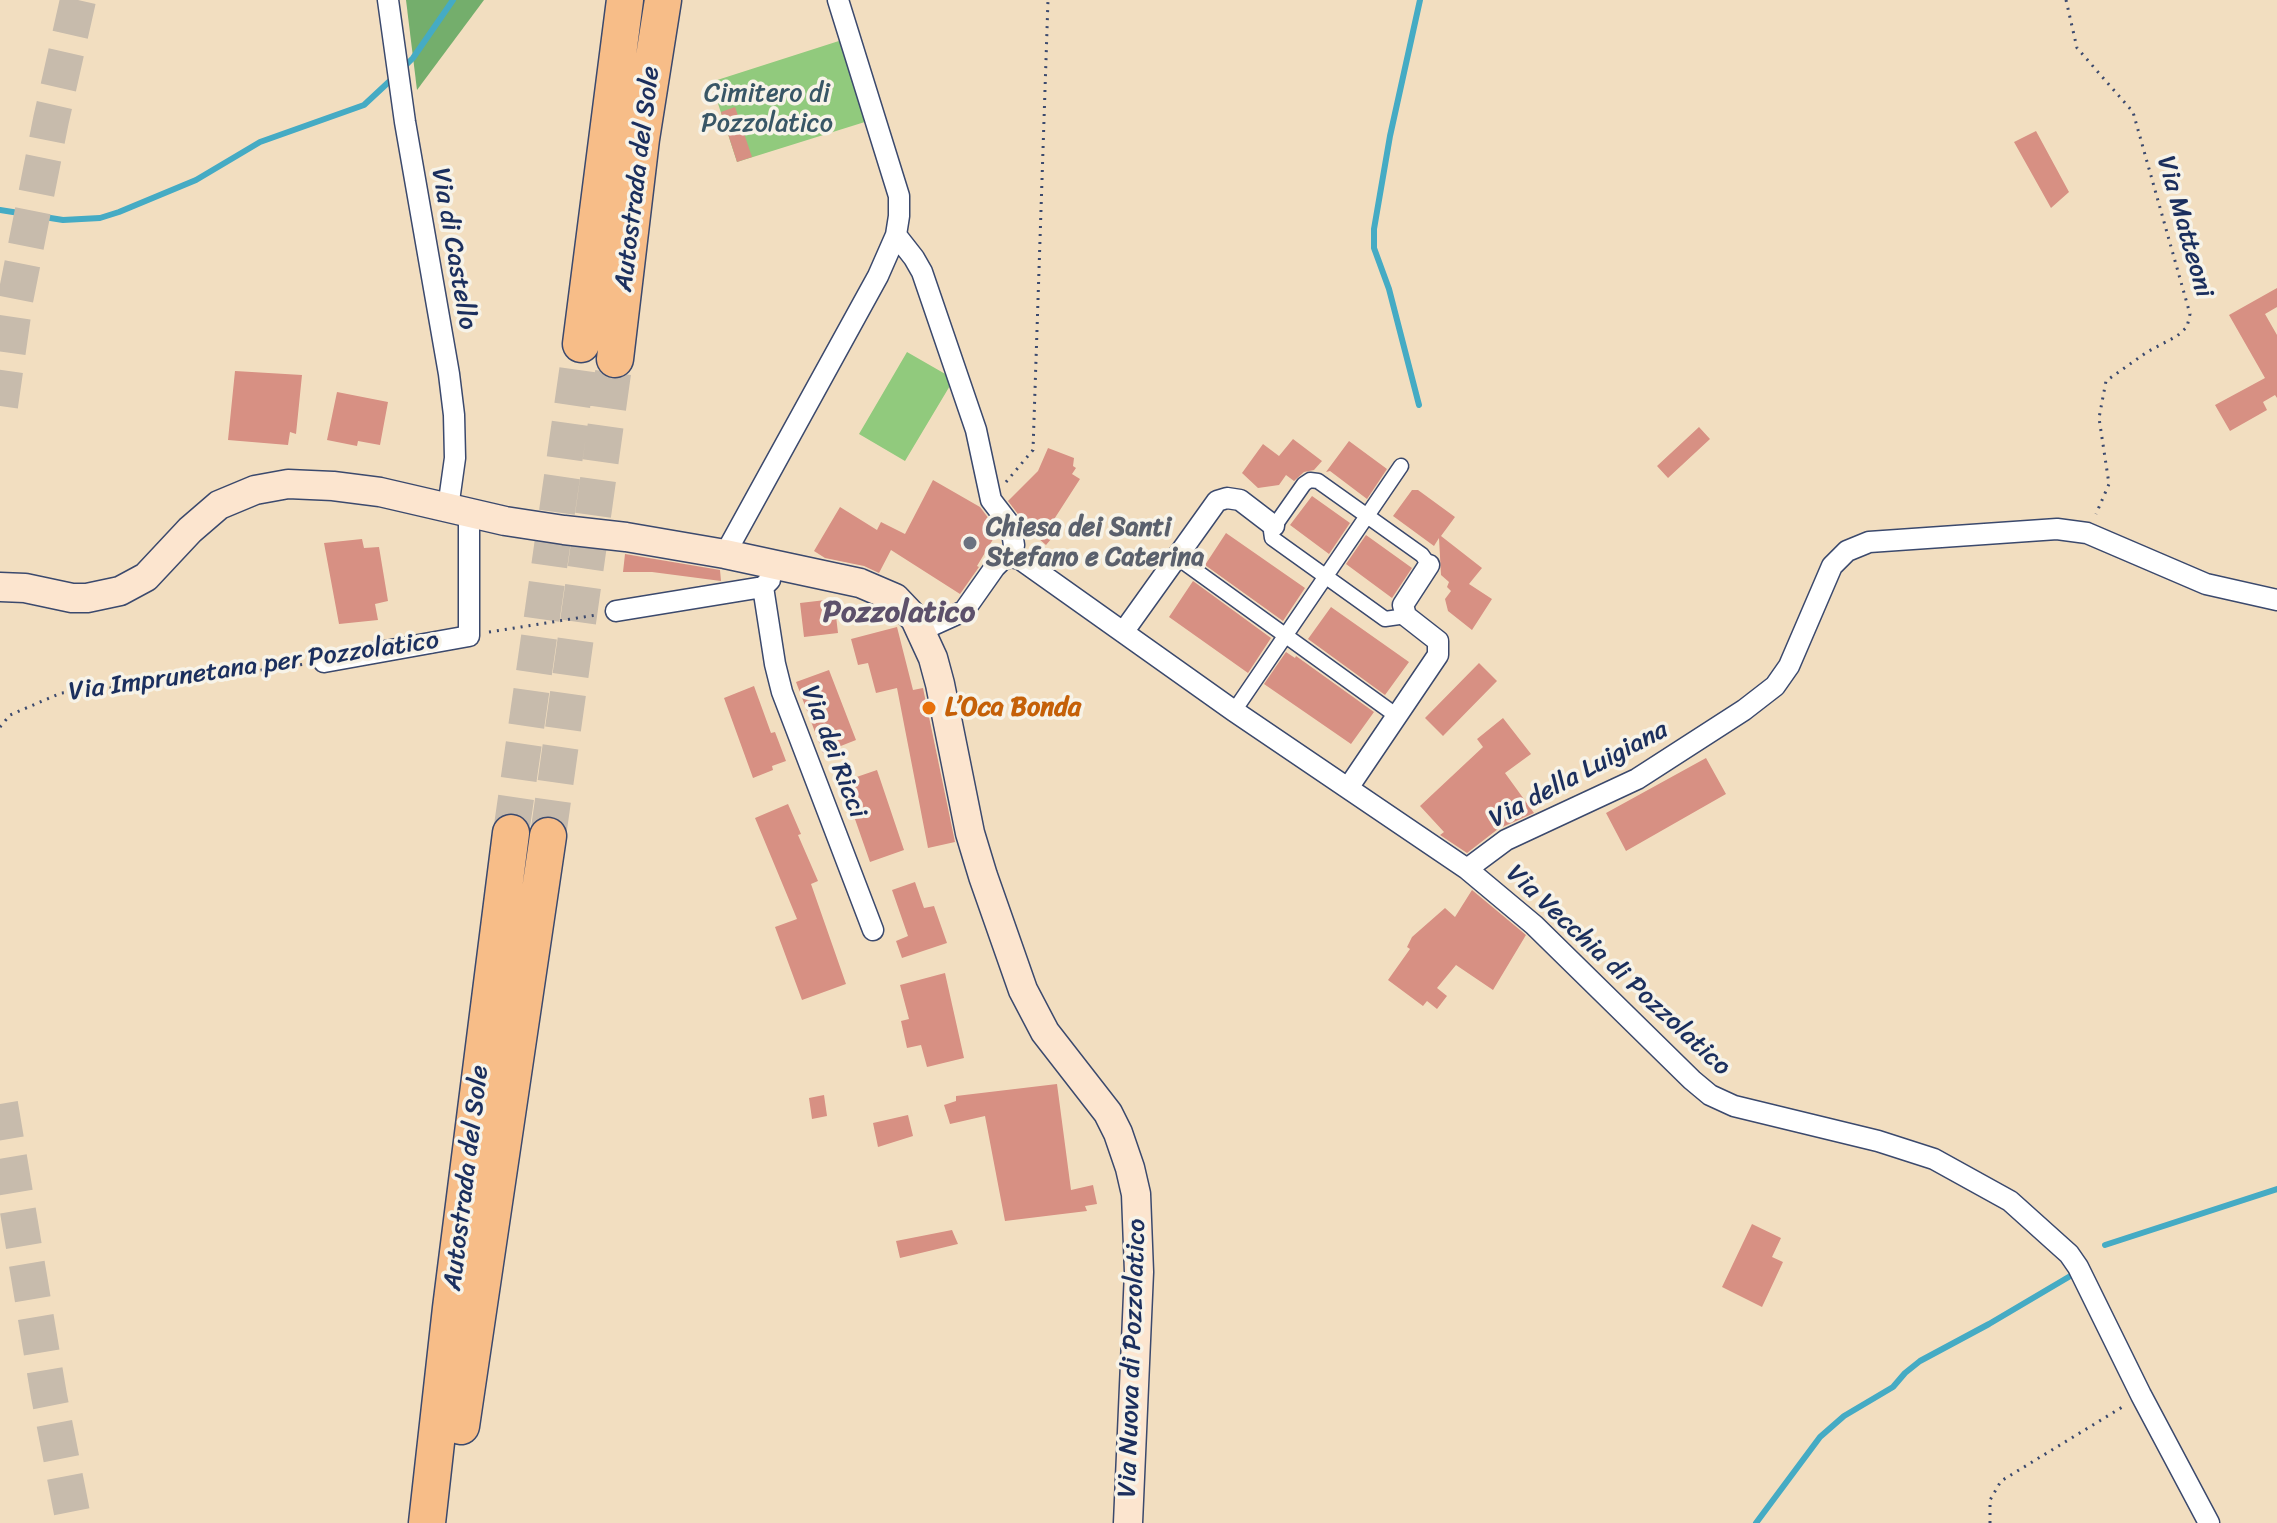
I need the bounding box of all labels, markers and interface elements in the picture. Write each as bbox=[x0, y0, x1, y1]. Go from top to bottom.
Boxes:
street label: Autostrada del Sole bbox=[609, 65, 667, 293]
park label: Cimitero di Pozzolatico bbox=[701, 78, 833, 140]
street label: Via Matteoni bbox=[2149, 153, 2219, 301]
street label: Via di Castello bbox=[423, 166, 483, 332]
place label: Chiesa dei Santi Stefano e Caterina bbox=[986, 512, 1204, 574]
marker: Chiesa dei Santi Stefano e Caterina bbox=[961, 534, 979, 552]
district label: Pozzolatico bbox=[823, 595, 975, 631]
street label: Via Imprunetana per Pozzolatico bbox=[67, 626, 441, 708]
street label: Via dei Ricci bbox=[793, 681, 873, 823]
place label: L’Oca Bonda bbox=[945, 692, 1081, 724]
marker: L’Oca Bonda bbox=[920, 699, 938, 717]
street label: Via della Luigiana bbox=[1484, 715, 1674, 835]
street label: Via Vecchia di Pozzolatico bbox=[1499, 859, 1737, 1083]
street label: Autostrada del Sole bbox=[438, 1064, 496, 1292]
street label: Via Nuova di Pozzolatico bbox=[1113, 1218, 1153, 1498]

